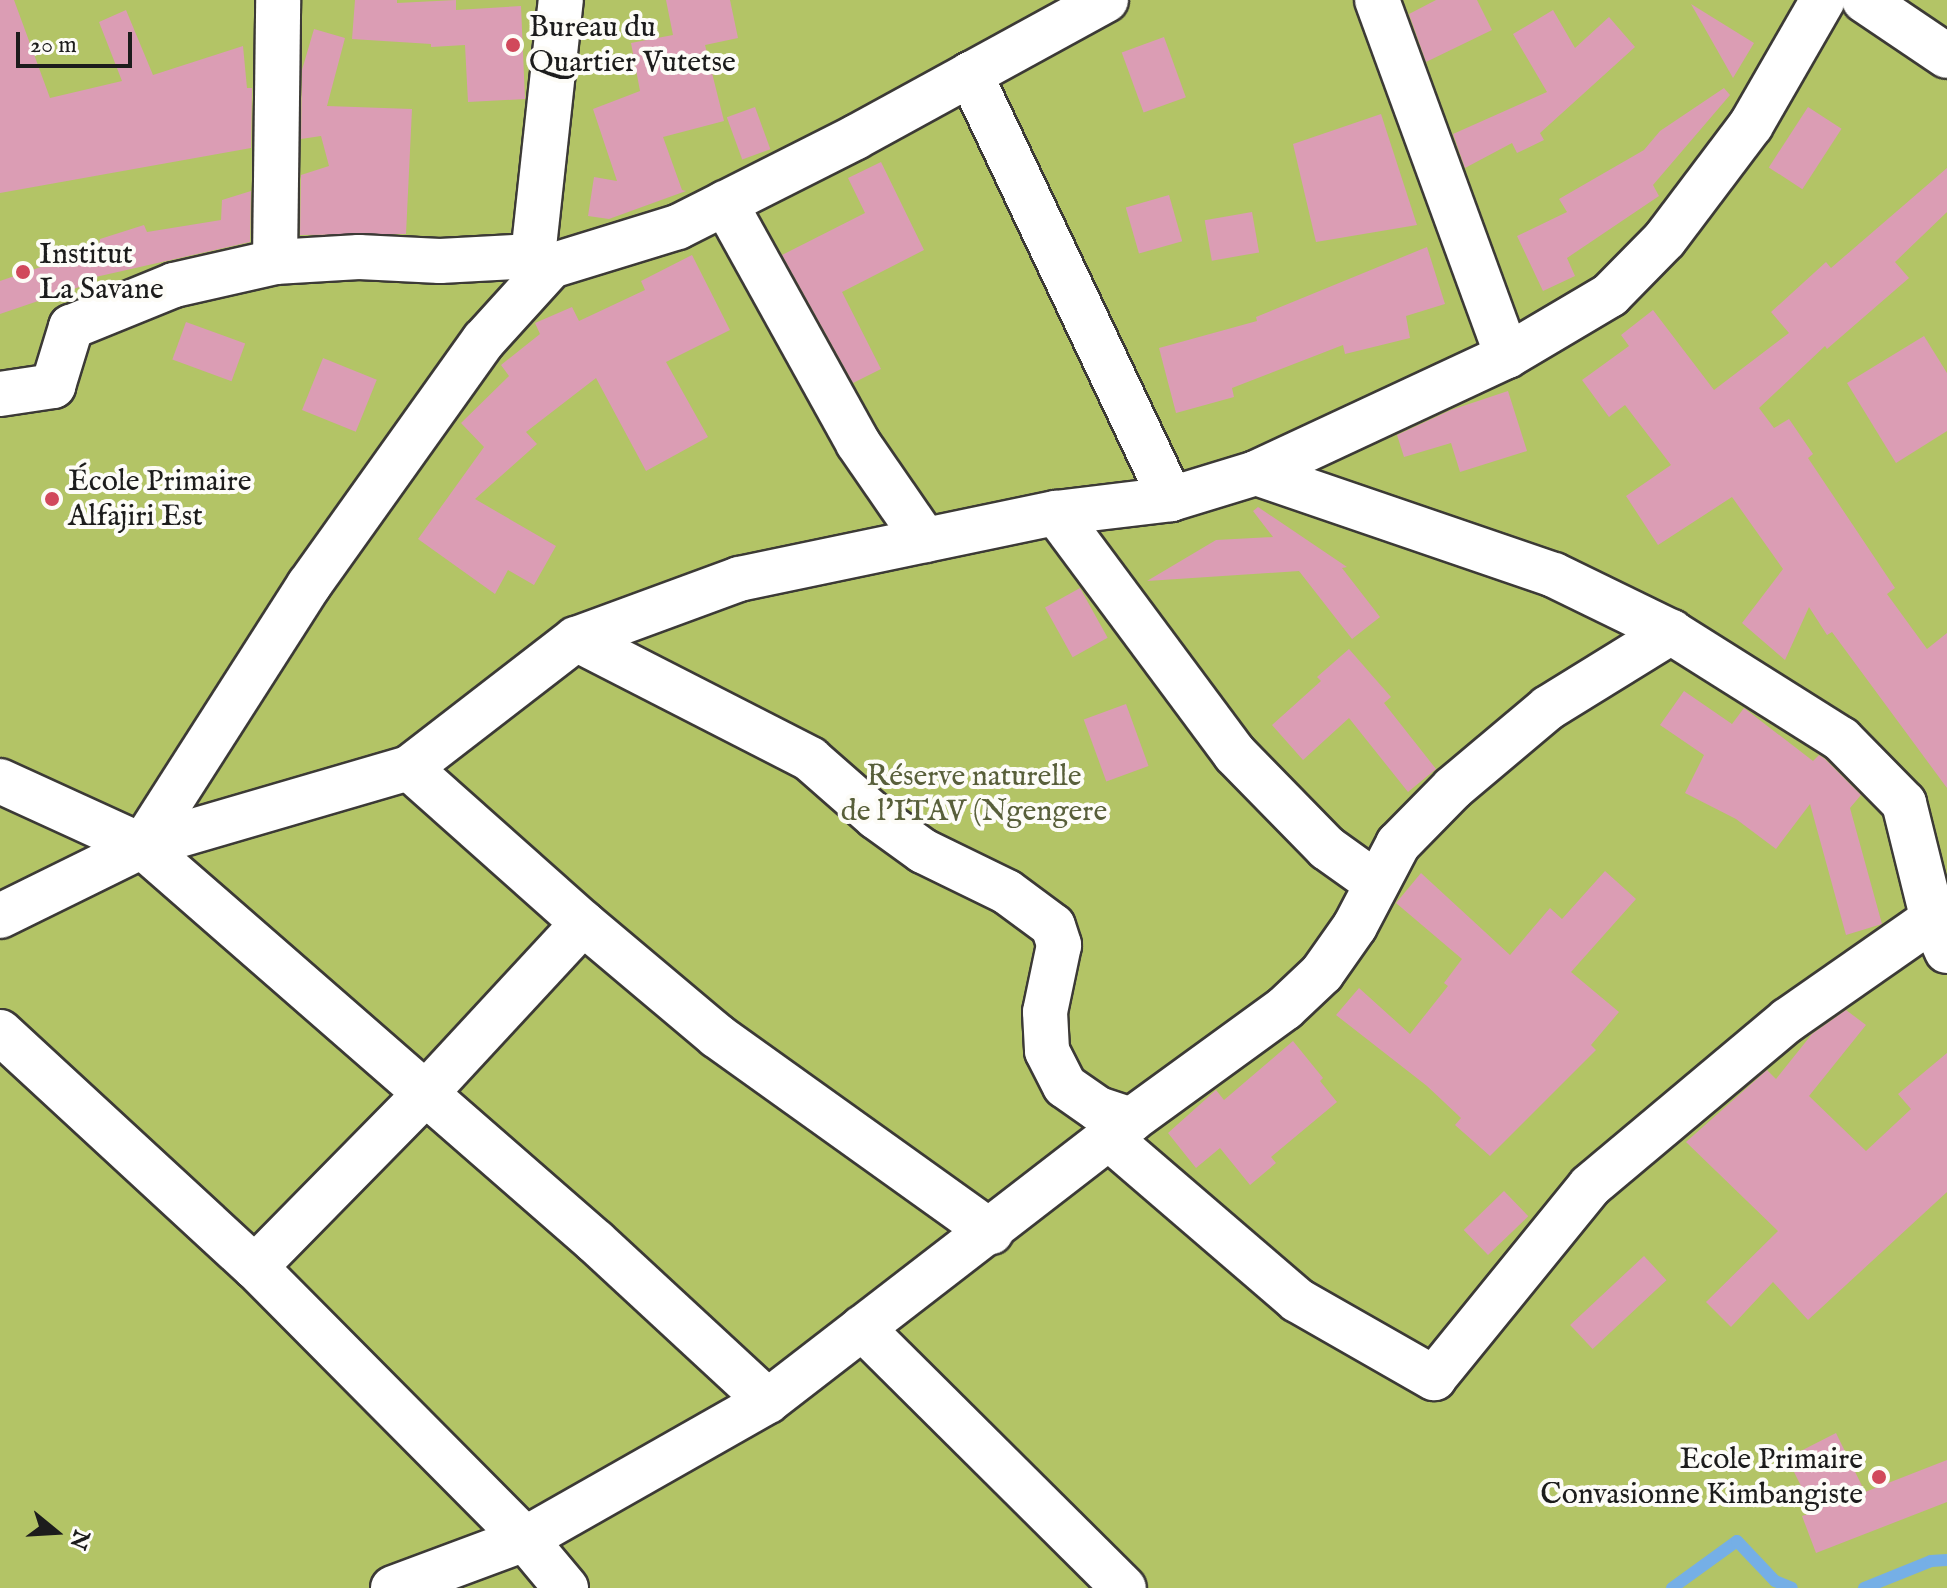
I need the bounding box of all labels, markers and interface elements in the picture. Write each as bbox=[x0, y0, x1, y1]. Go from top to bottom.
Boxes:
place label: Bureau du Quartier Vutetse bbox=[529, 10, 736, 80]
scale bar bbox=[20, 16, 136, 66]
text: 20 m bbox=[30, 30, 77, 61]
marker: Bureau du Quartier Vutetse bbox=[504, 36, 522, 54]
place label: Institut La Savane bbox=[39, 237, 164, 308]
marker: Institut La Savane bbox=[14, 263, 32, 281]
place label: École Primaire Alfajiri Est bbox=[68, 464, 251, 534]
marker: École Primaire Alfajiri Est bbox=[43, 490, 61, 508]
park label: Réserve naturelle de l'ITAV (Ngengere bbox=[841, 759, 1107, 830]
place label: Ecole Primaire Convasionne Kimbangiste bbox=[1540, 1442, 1863, 1512]
marker: Ecole Primaire Convasionne Kimbangiste bbox=[1870, 1468, 1888, 1486]
north arrow bbox=[16, 1492, 96, 1572]
text: N bbox=[63, 1526, 95, 1553]

